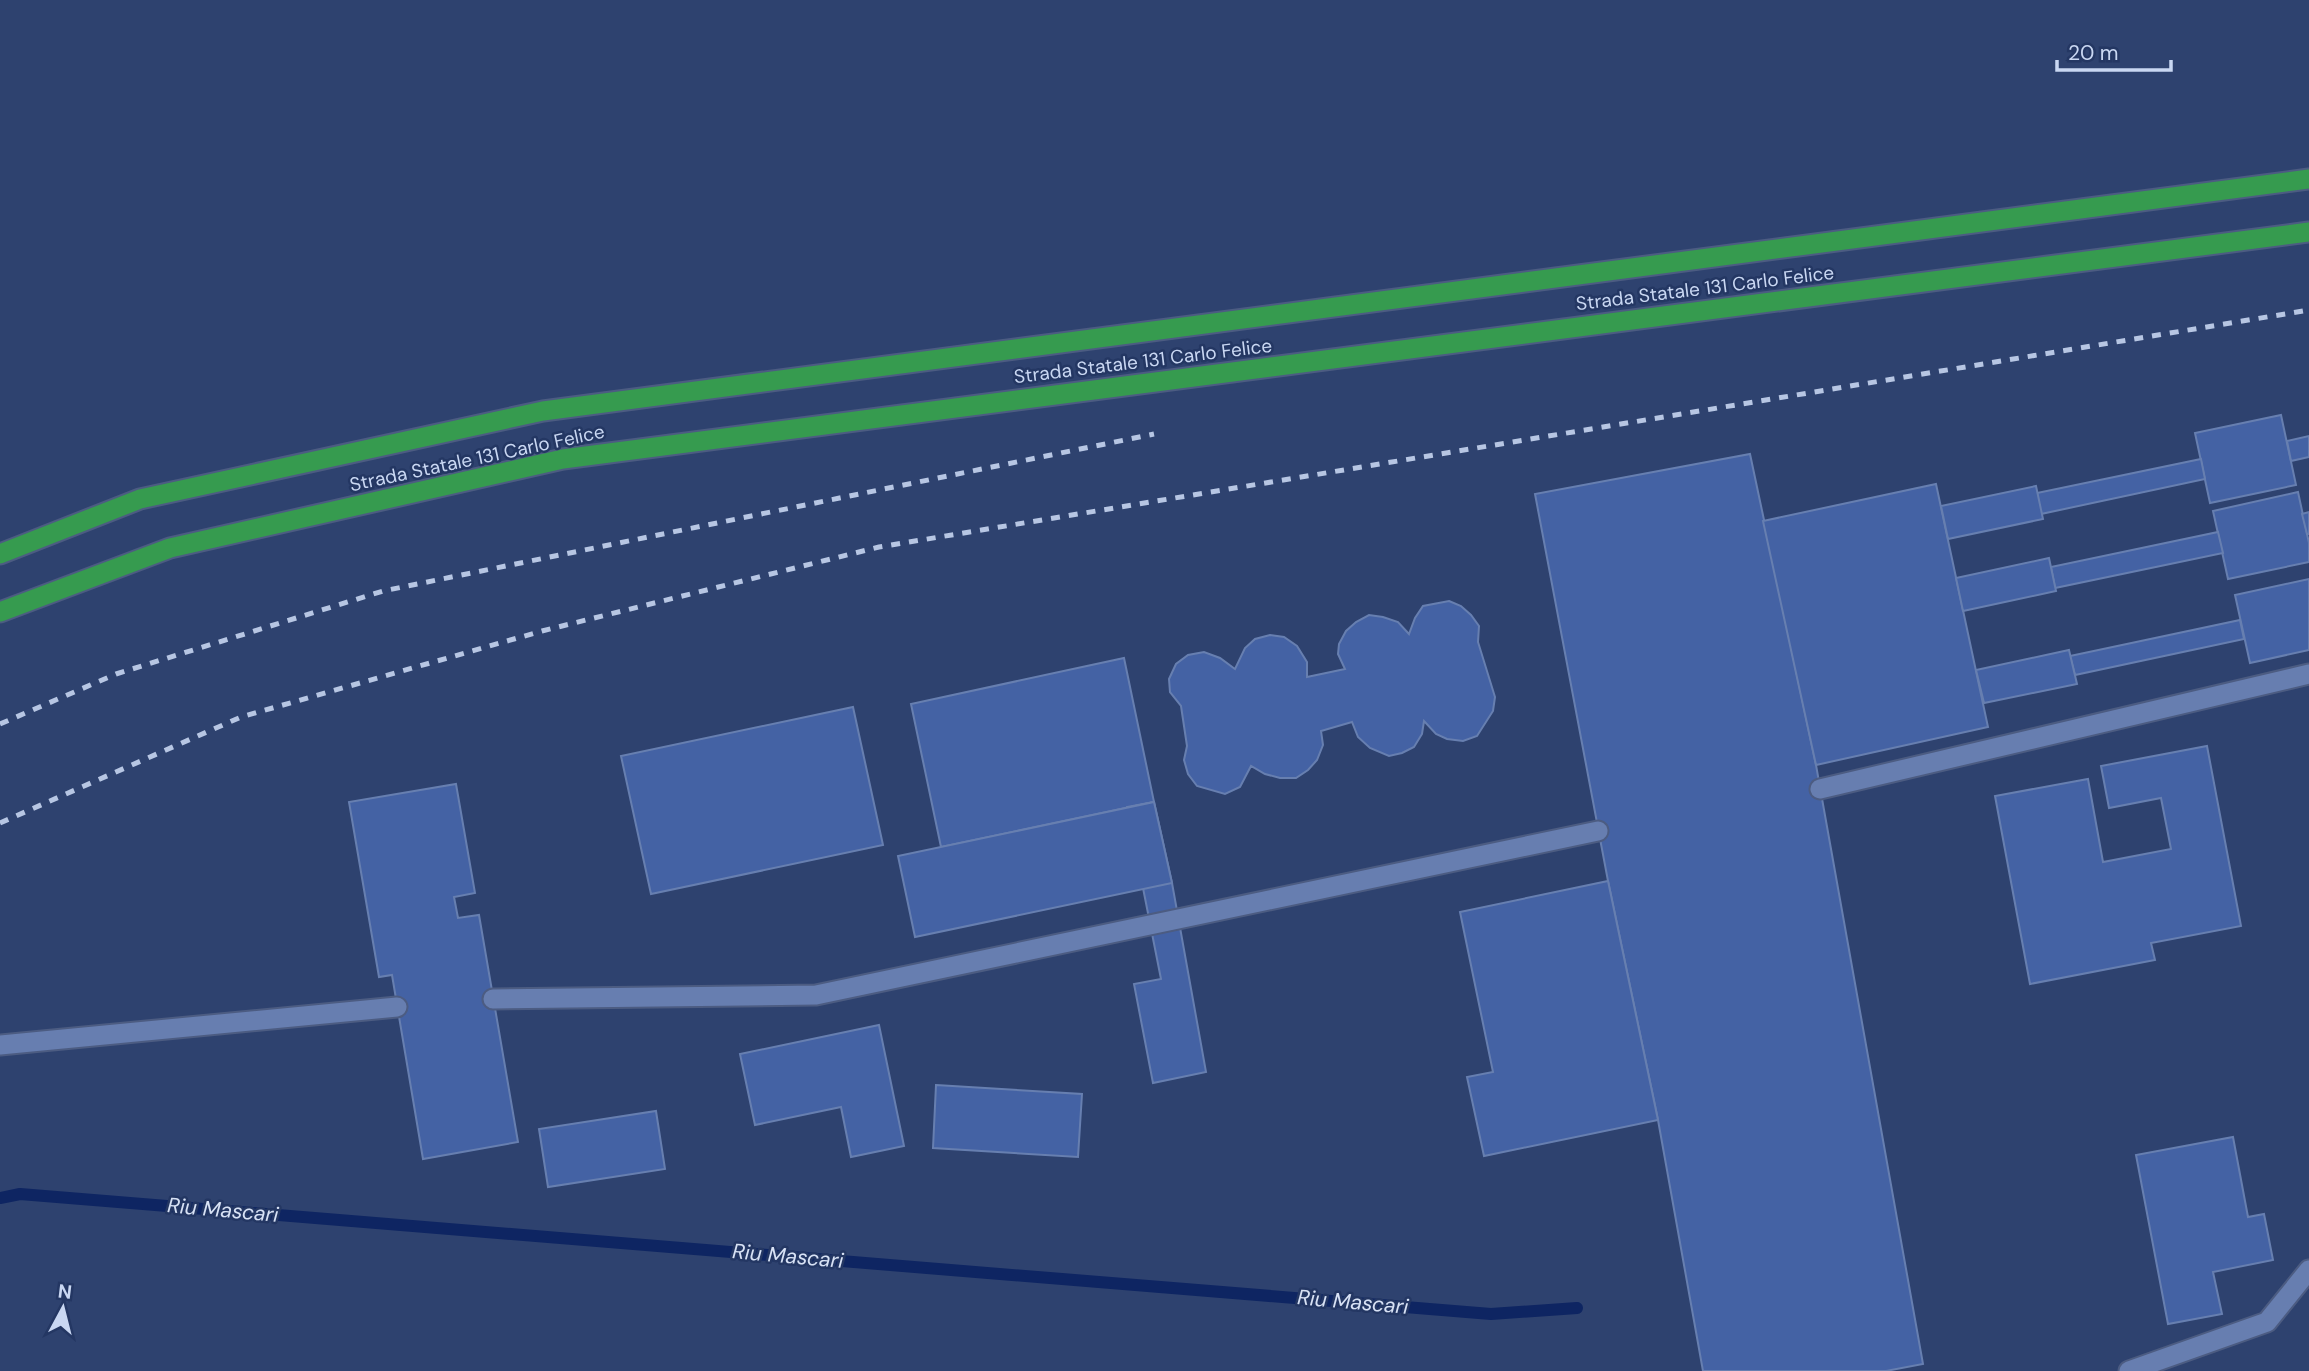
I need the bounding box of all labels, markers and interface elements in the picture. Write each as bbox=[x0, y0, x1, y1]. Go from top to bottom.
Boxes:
scale bar bbox=[2057, 28, 2171, 72]
text: 20 m bbox=[2068, 39, 2119, 67]
street label: Strada Statale 131 Carlo Felice bbox=[1574, 260, 1836, 316]
street label: Strada Statale 131 Carlo Felice bbox=[1012, 333, 1274, 389]
street label: Strada Statale 131 Carlo Felice bbox=[347, 419, 607, 497]
water label: Riu Mascari bbox=[166, 1191, 281, 1229]
water label: Riu Mascari bbox=[731, 1237, 846, 1275]
north arrow bbox=[28, 1273, 98, 1343]
text: N bbox=[57, 1278, 73, 1305]
water label: Riu Mascari bbox=[1296, 1283, 1411, 1321]

